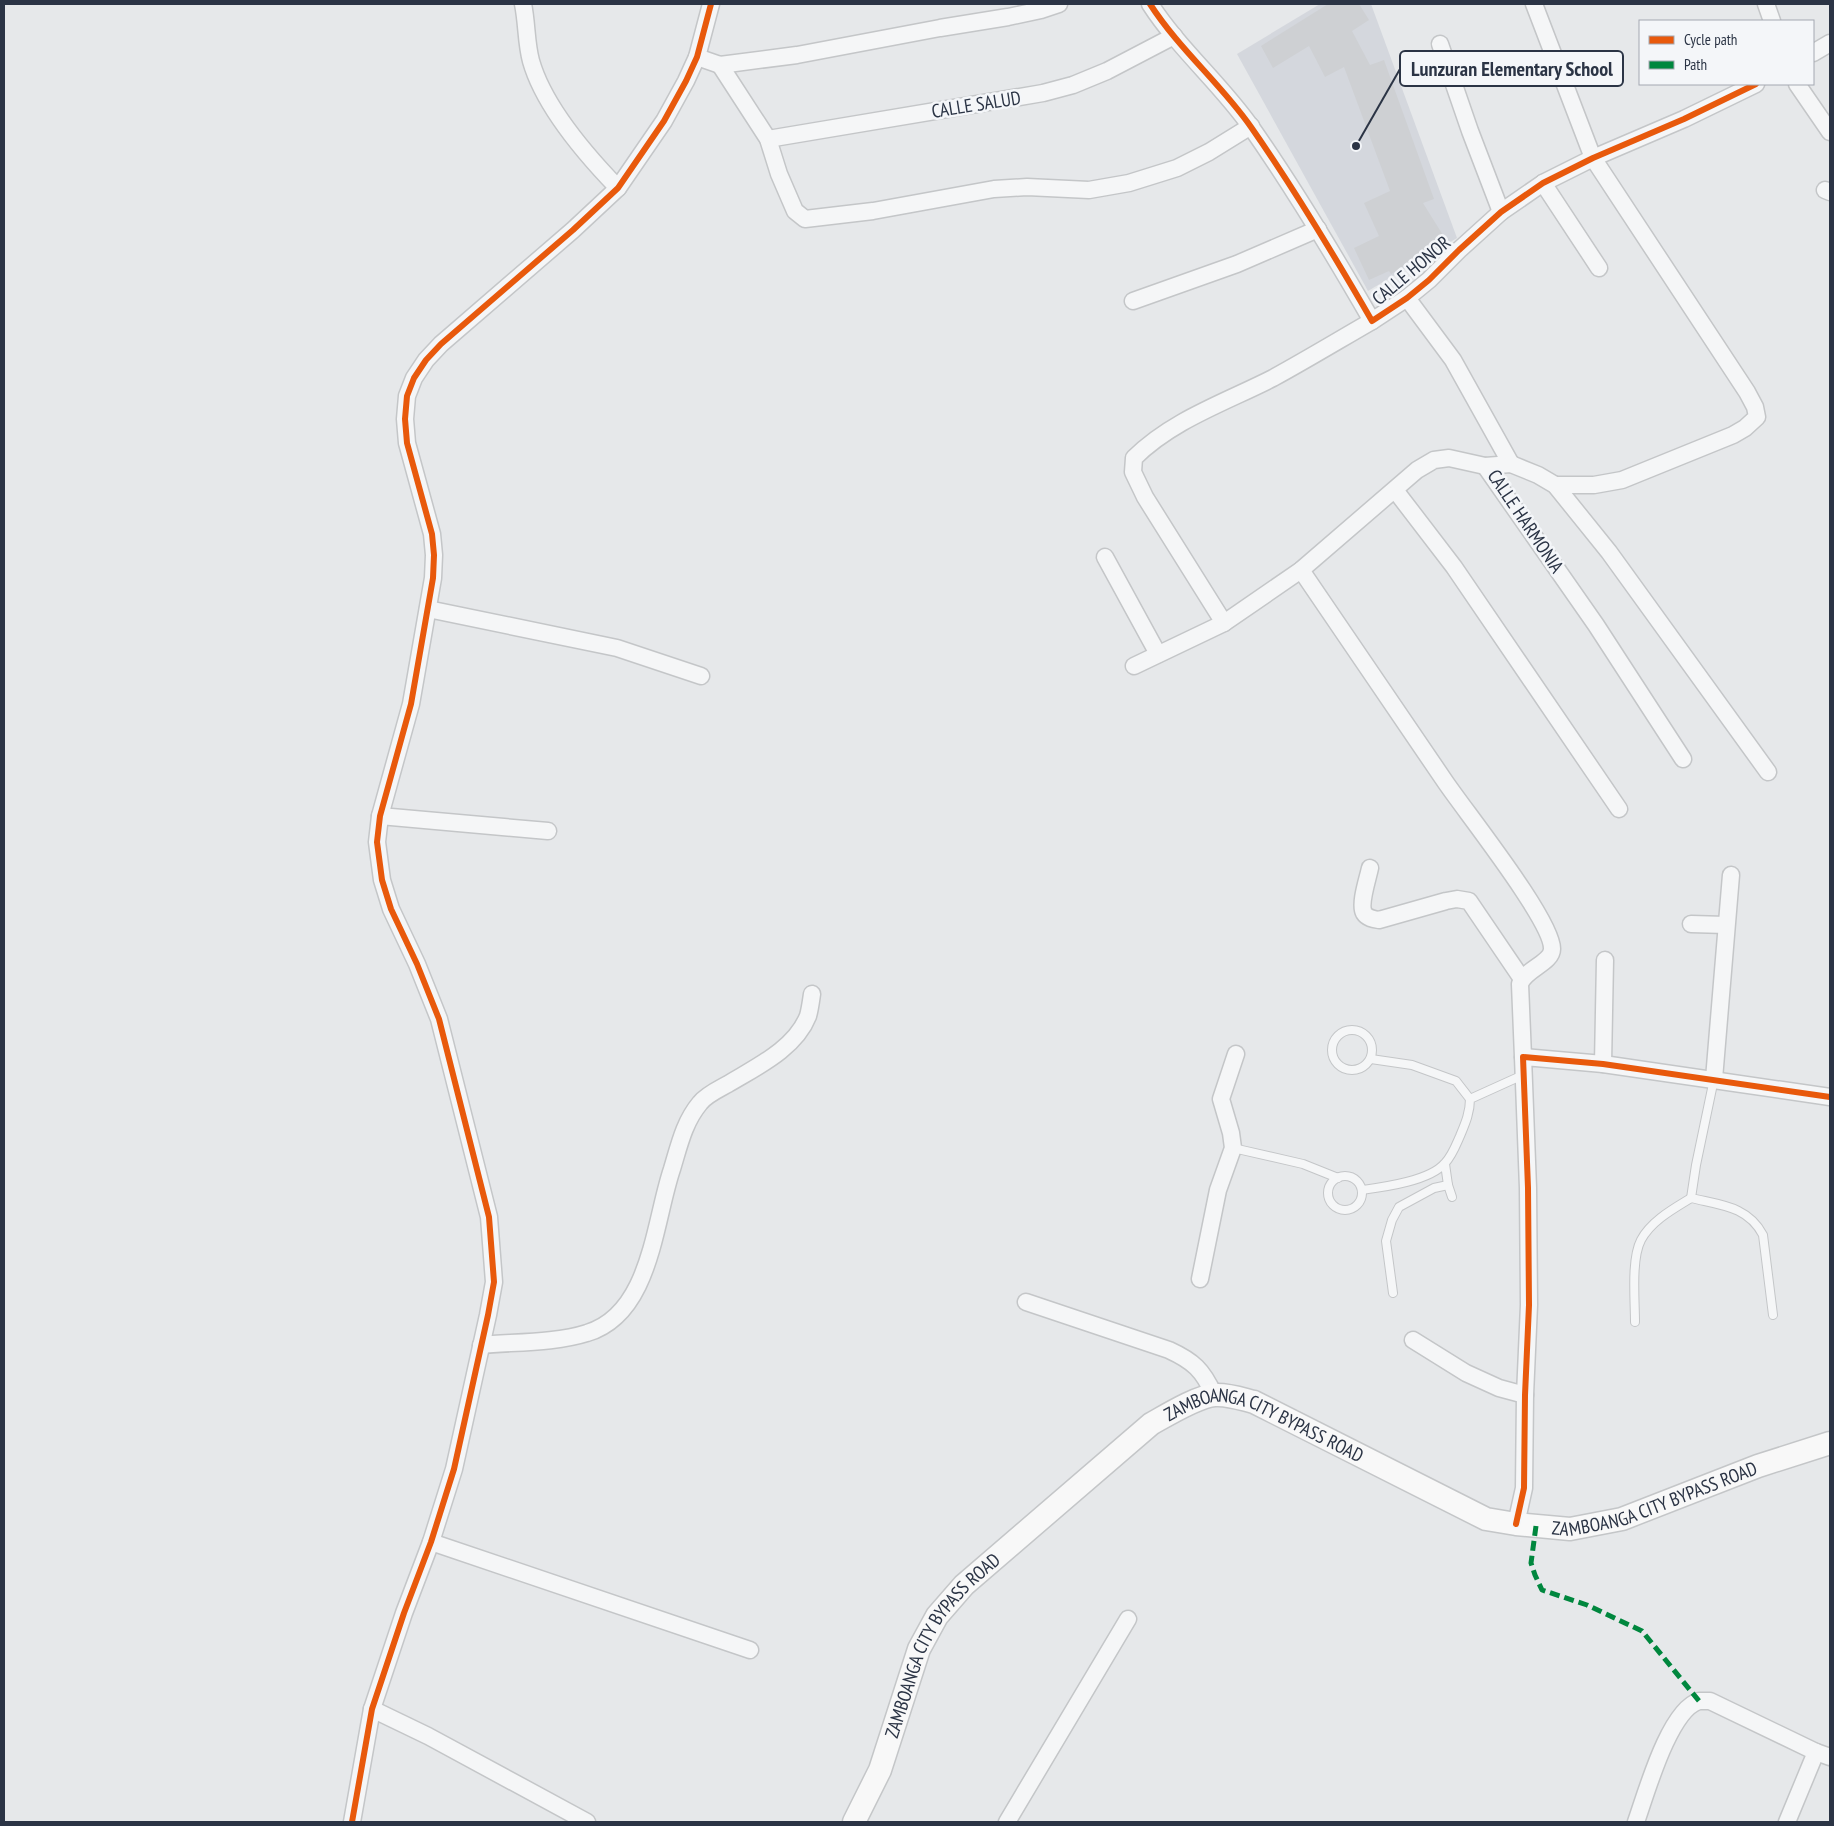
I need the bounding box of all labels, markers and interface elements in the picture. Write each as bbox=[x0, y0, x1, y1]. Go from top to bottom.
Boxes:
legend bbox=[1639, 20, 1814, 85]
text: Cycle path bbox=[1684, 30, 1737, 49]
callout: Lunzuran Elementary School bbox=[1400, 51, 1623, 86]
text: Path bbox=[1684, 55, 1707, 74]
text: Lunzuran Elementary School bbox=[1411, 56, 1613, 82]
street label: CALLE SALUD bbox=[930, 85, 1022, 123]
street label: CALLE HONOR bbox=[1367, 230, 1455, 310]
street label: CALLE HARMONIA bbox=[1483, 465, 1569, 577]
street label: ZAMBOANGA CITY BYPASS ROAD bbox=[1160, 1383, 1368, 1467]
street label: ZAMBOANGA CITY BYPASS ROAD bbox=[1551, 1456, 1760, 1541]
street label: ZAMBOANGA CITY BYPASS ROAD bbox=[879, 1548, 1005, 1741]

